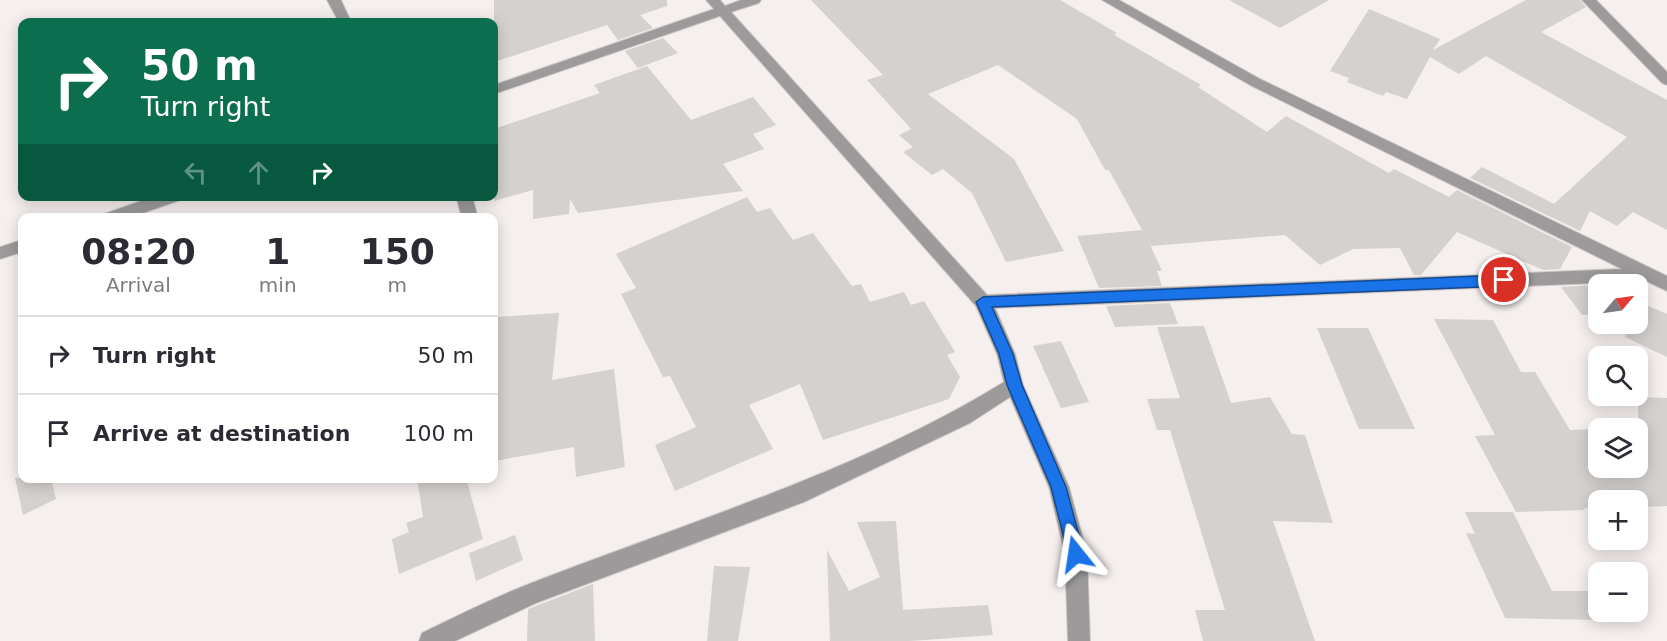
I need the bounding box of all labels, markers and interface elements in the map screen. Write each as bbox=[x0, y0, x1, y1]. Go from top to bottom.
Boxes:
text: 50 m bbox=[141, 41, 258, 90]
icon: right bbox=[42, 42, 120, 120]
text: Turn right bbox=[141, 91, 270, 122]
icon: left bbox=[179, 156, 212, 189]
icon: ahead bbox=[242, 156, 275, 189]
icon: right bbox=[305, 156, 338, 189]
text: 08:20 bbox=[81, 231, 196, 272]
text: 1 bbox=[265, 231, 290, 272]
text: 150 bbox=[360, 231, 435, 272]
pin bbox=[1478, 254, 1529, 305]
icon: arrive bbox=[1487, 263, 1520, 296]
text: Arrival bbox=[106, 273, 171, 297]
text: min bbox=[259, 273, 297, 297]
text: m bbox=[388, 273, 407, 297]
north arrow bbox=[1588, 274, 1648, 334]
map controls bbox=[1588, 274, 1648, 622]
icon: right bbox=[42, 339, 75, 372]
text: Turn right bbox=[93, 343, 216, 368]
text: 50 m bbox=[418, 343, 474, 368]
button: search bbox=[1588, 346, 1648, 406]
icon: arrive bbox=[42, 417, 75, 450]
button: layers bbox=[1588, 418, 1648, 478]
text: Arrive at destination bbox=[93, 421, 350, 446]
text: 100 m bbox=[404, 421, 474, 446]
button: + bbox=[1588, 490, 1648, 550]
position arrow bbox=[1044, 522, 1108, 586]
button: − bbox=[1588, 562, 1648, 622]

